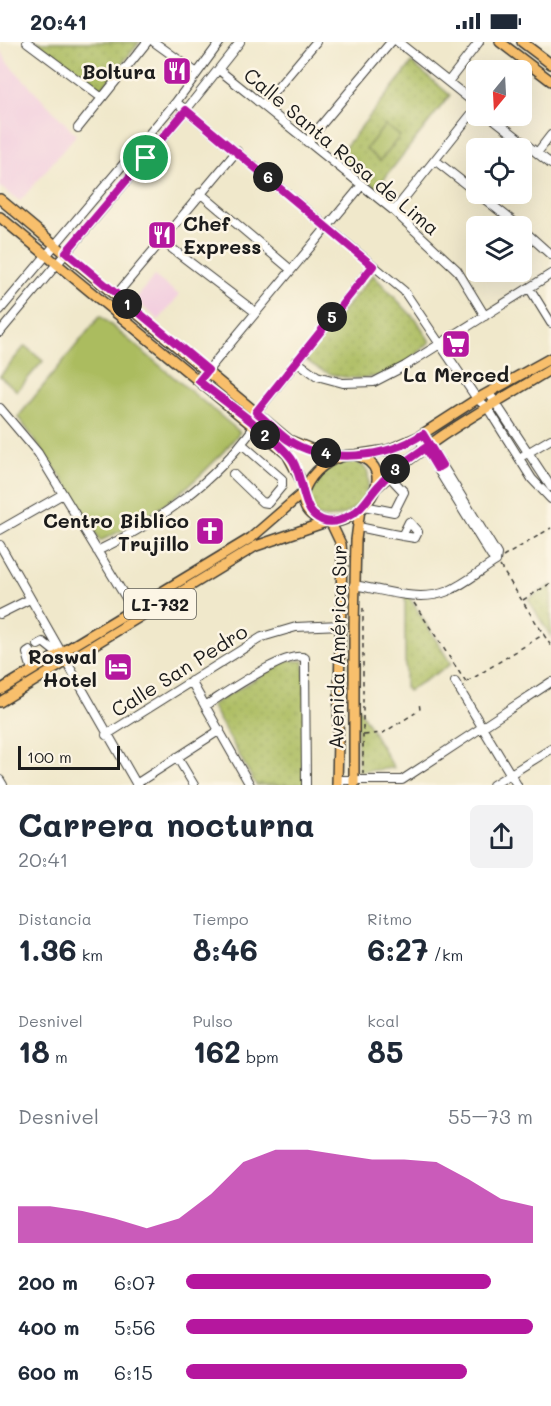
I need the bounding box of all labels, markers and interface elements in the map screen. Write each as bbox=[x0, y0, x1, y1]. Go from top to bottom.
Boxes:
text: 20:41 bbox=[30, 7, 87, 36]
restaurant icon: Boltura bbox=[161, 55, 193, 87]
place label: Boltura bbox=[82, 58, 156, 84]
north arrow bbox=[466, 60, 532, 126]
map controls bbox=[466, 60, 532, 282]
street label: Calle Santa Rosa de Lima bbox=[239, 61, 445, 241]
pin bbox=[120, 132, 171, 183]
button: locate bbox=[466, 138, 532, 204]
icon: arrive bbox=[129, 141, 162, 174]
pin: 6 bbox=[253, 162, 283, 192]
text: 6 bbox=[263, 166, 273, 187]
place label: Chef Express bbox=[183, 210, 261, 259]
button: layers bbox=[466, 216, 532, 282]
restaurant icon: Chef Express bbox=[146, 219, 178, 251]
pin: 1 bbox=[112, 289, 142, 319]
text: 1 bbox=[123, 293, 131, 314]
pin: 5 bbox=[317, 302, 347, 332]
text: 5 bbox=[327, 306, 337, 327]
supermarket icon: La Merced bbox=[440, 328, 472, 360]
place label: La Merced bbox=[403, 361, 509, 387]
pin: 2 bbox=[250, 420, 280, 450]
text: 2 bbox=[261, 424, 269, 445]
pin: 4 bbox=[311, 438, 341, 468]
text: 4 bbox=[321, 442, 331, 463]
pin: 3 bbox=[380, 454, 410, 484]
text: 3 bbox=[390, 458, 400, 479]
place label: Centro Biblico Trujillo bbox=[43, 507, 189, 556]
church icon: Centro Biblico Trujillo bbox=[194, 515, 226, 547]
street label: Avenida América Sur bbox=[322, 544, 352, 750]
road number: LI-732 bbox=[124, 589, 196, 619]
street label: Calle San Pedro bbox=[106, 618, 252, 722]
place label: Roswal Hotel bbox=[28, 643, 97, 692]
hotel icon: Roswal Hotel bbox=[102, 651, 134, 683]
scale bar bbox=[18, 743, 120, 770]
text: 100 m bbox=[27, 746, 72, 767]
text: Carrera nocturna bbox=[18, 802, 315, 845]
button: share bbox=[470, 805, 533, 868]
text: 20:41 bbox=[18, 846, 68, 872]
text: Distancia bbox=[18, 908, 92, 929]
text: Tiempo bbox=[193, 908, 248, 929]
text: Ritmo bbox=[367, 908, 412, 929]
text: 1.36 bbox=[18, 929, 77, 969]
text: 8:46 bbox=[193, 929, 258, 969]
text: 6:27 bbox=[367, 929, 428, 969]
text: km bbox=[77, 944, 103, 965]
text: /km bbox=[428, 944, 463, 965]
text: Desnivel bbox=[18, 1010, 83, 1031]
text: Pulso bbox=[193, 1010, 232, 1031]
text: kcal bbox=[367, 1010, 399, 1031]
text: 18 bbox=[18, 1031, 50, 1071]
text: 162 bbox=[193, 1031, 241, 1071]
text: 85 bbox=[367, 1031, 403, 1071]
text: m bbox=[50, 1046, 68, 1067]
text: bpm bbox=[241, 1046, 279, 1067]
text: Desnivel bbox=[18, 1103, 99, 1129]
text: 55–73 m bbox=[448, 1103, 533, 1129]
text: 200 m bbox=[18, 1269, 78, 1295]
text: 6:07 bbox=[114, 1269, 156, 1295]
text: 400 m bbox=[18, 1314, 79, 1340]
text: 5:56 bbox=[114, 1314, 156, 1340]
text: 600 m bbox=[18, 1359, 79, 1385]
text: 6:15 bbox=[114, 1359, 153, 1385]

